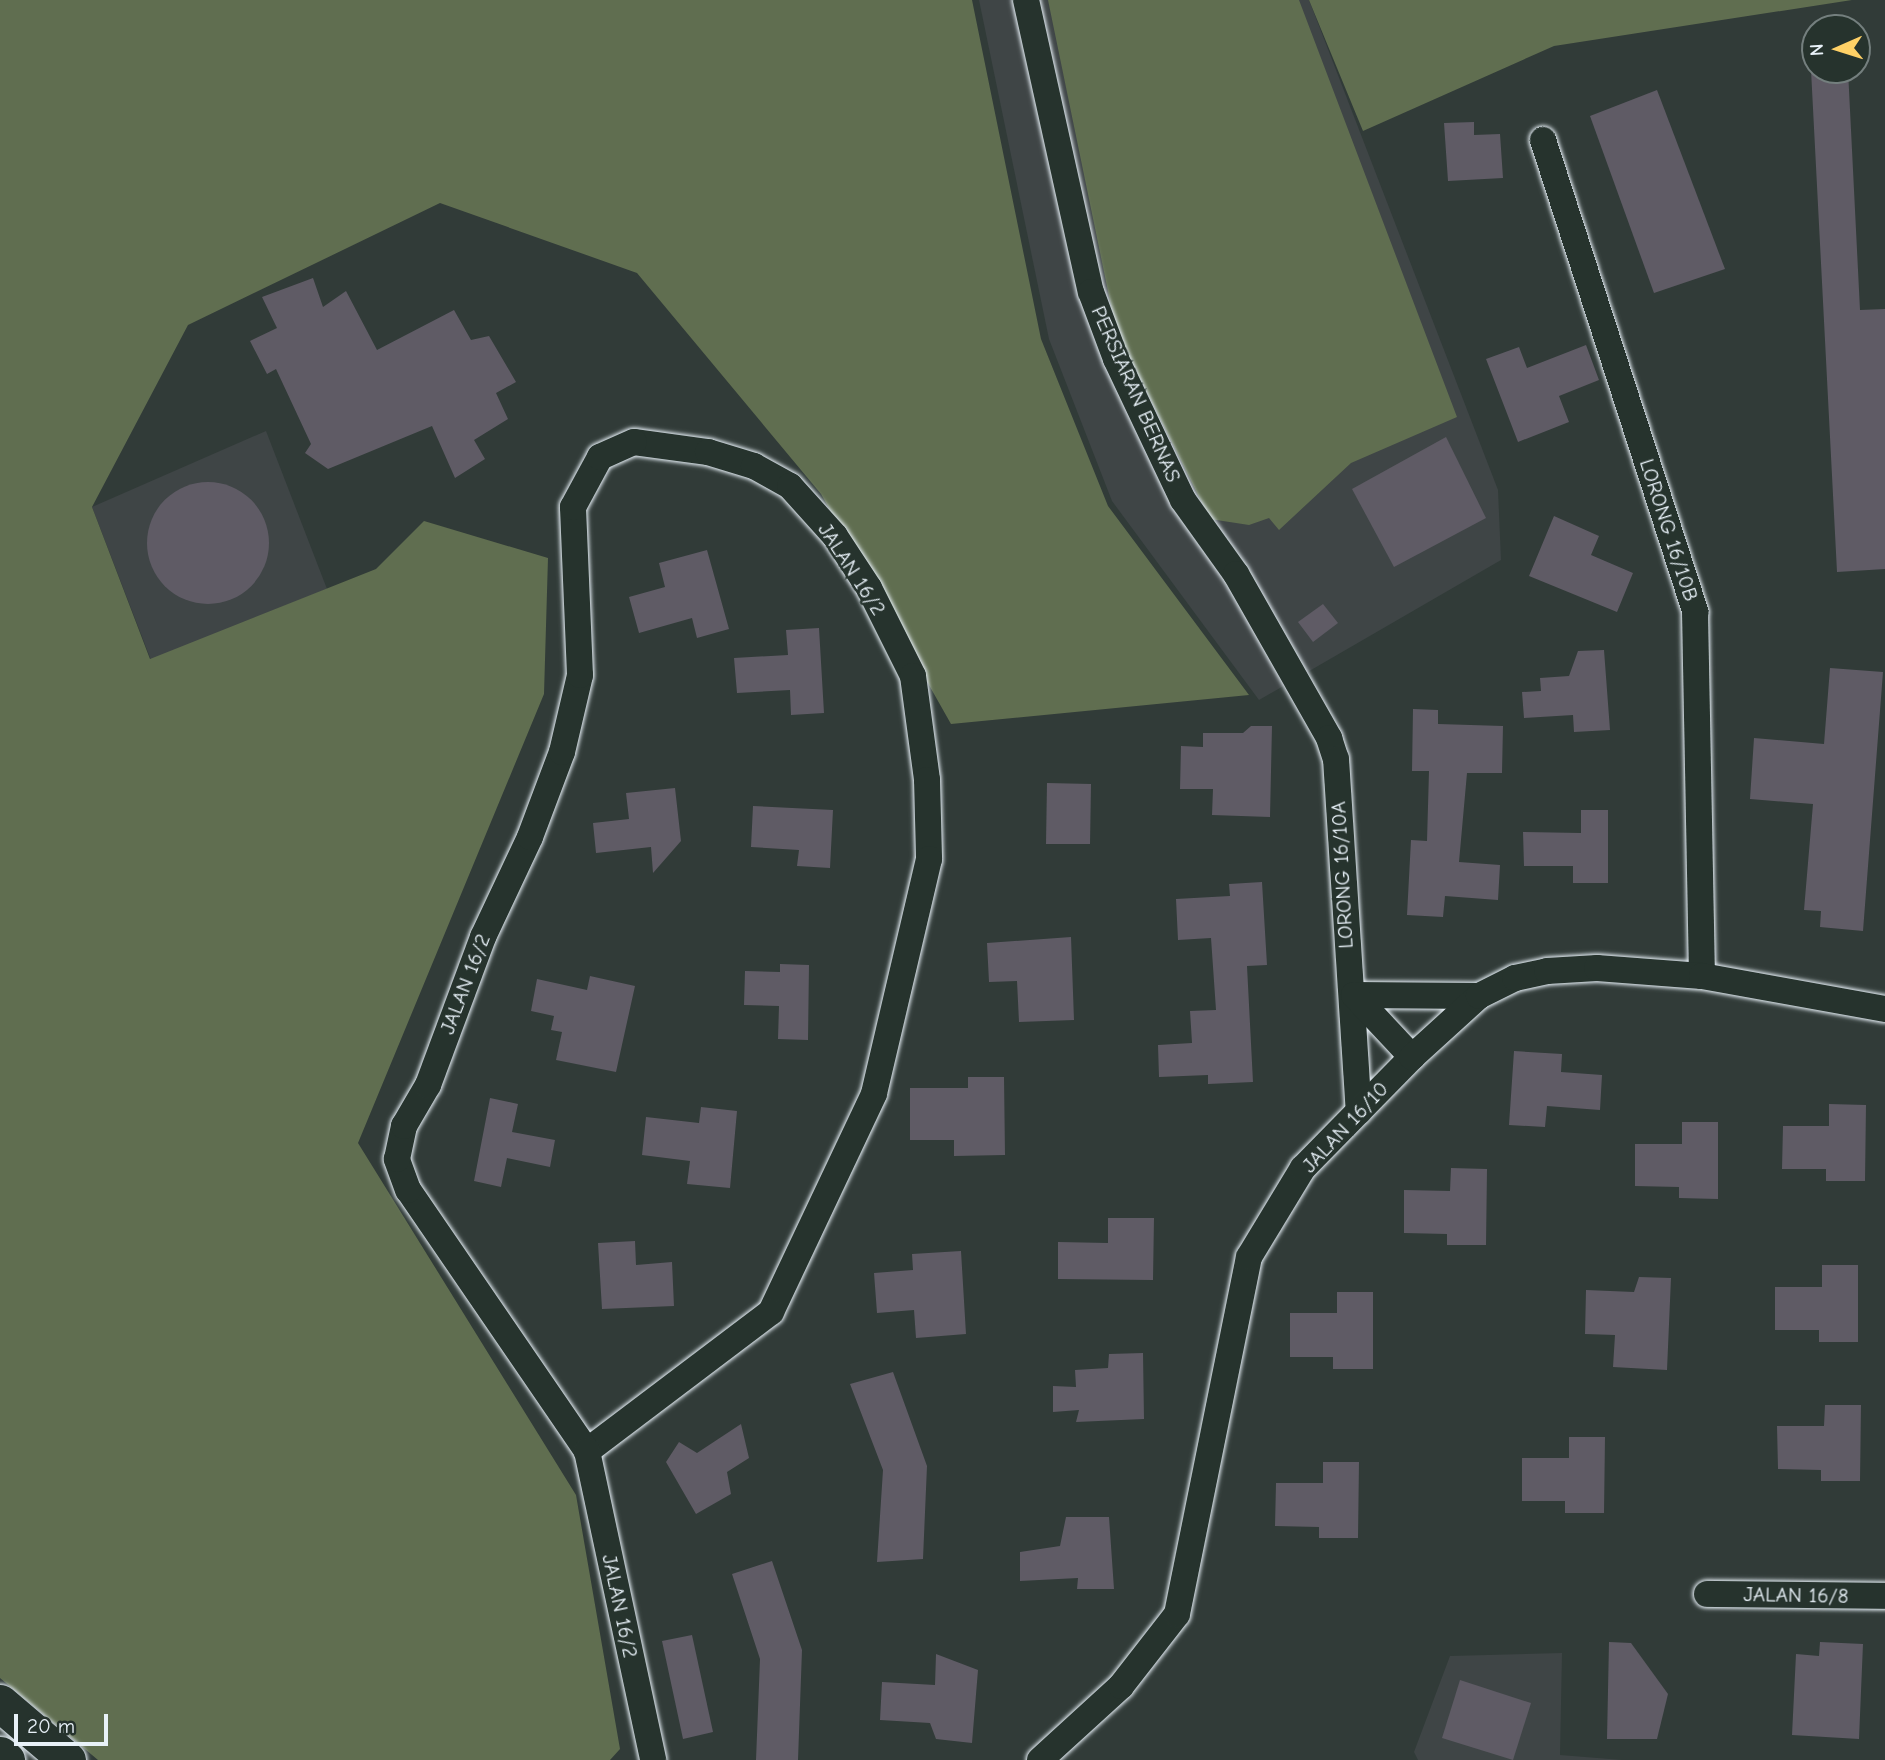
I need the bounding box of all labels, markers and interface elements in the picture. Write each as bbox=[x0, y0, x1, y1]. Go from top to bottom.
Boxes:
north arrow bbox=[1801, 14, 1871, 84]
text: N bbox=[1806, 43, 1828, 57]
street label: PERSIARAN BERNAS bbox=[1086, 302, 1186, 486]
street label: LORONG 16/10B bbox=[1634, 456, 1704, 604]
street label: JALAN 16/2 bbox=[813, 518, 891, 620]
street label: LORONG 16/10A bbox=[1326, 801, 1358, 949]
street label: JALAN 16/2 bbox=[434, 930, 496, 1038]
street label: JALAN 16/10 bbox=[1296, 1076, 1394, 1178]
street label: JALAN 16/2 bbox=[597, 1552, 643, 1660]
street label: JALAN 16/8 bbox=[1743, 1581, 1849, 1609]
scale bar bbox=[18, 1700, 112, 1744]
text: 20 m bbox=[27, 1714, 75, 1738]

